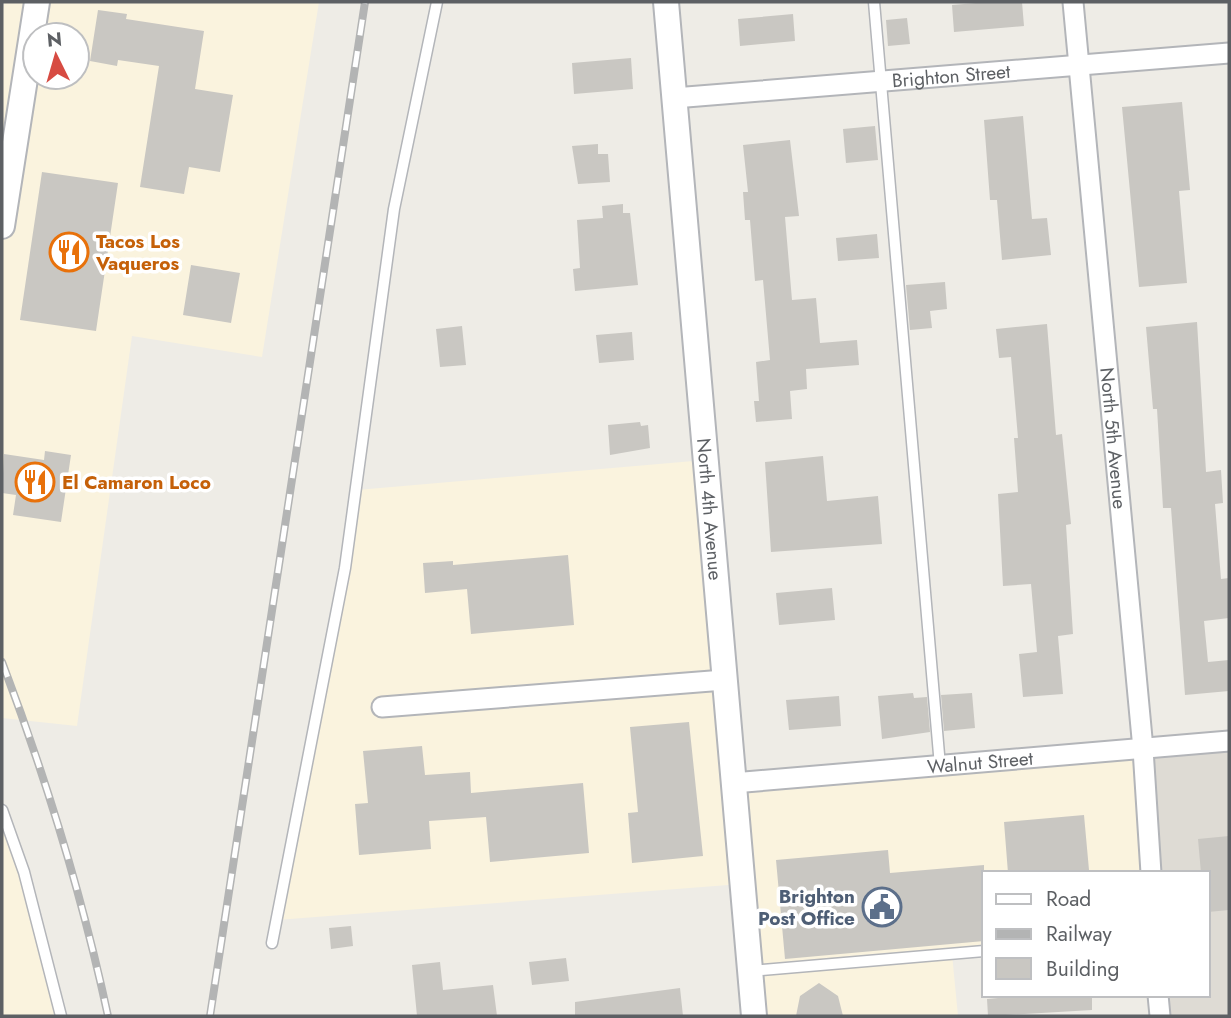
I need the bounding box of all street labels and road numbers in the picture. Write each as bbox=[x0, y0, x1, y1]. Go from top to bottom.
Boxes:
street label: Brighton Street bbox=[891, 57, 1012, 94]
street label: North 5th Avenue bbox=[1094, 366, 1134, 510]
street label: North 4th Avenue bbox=[690, 437, 730, 581]
street label: Walnut Street bbox=[926, 744, 1035, 780]

